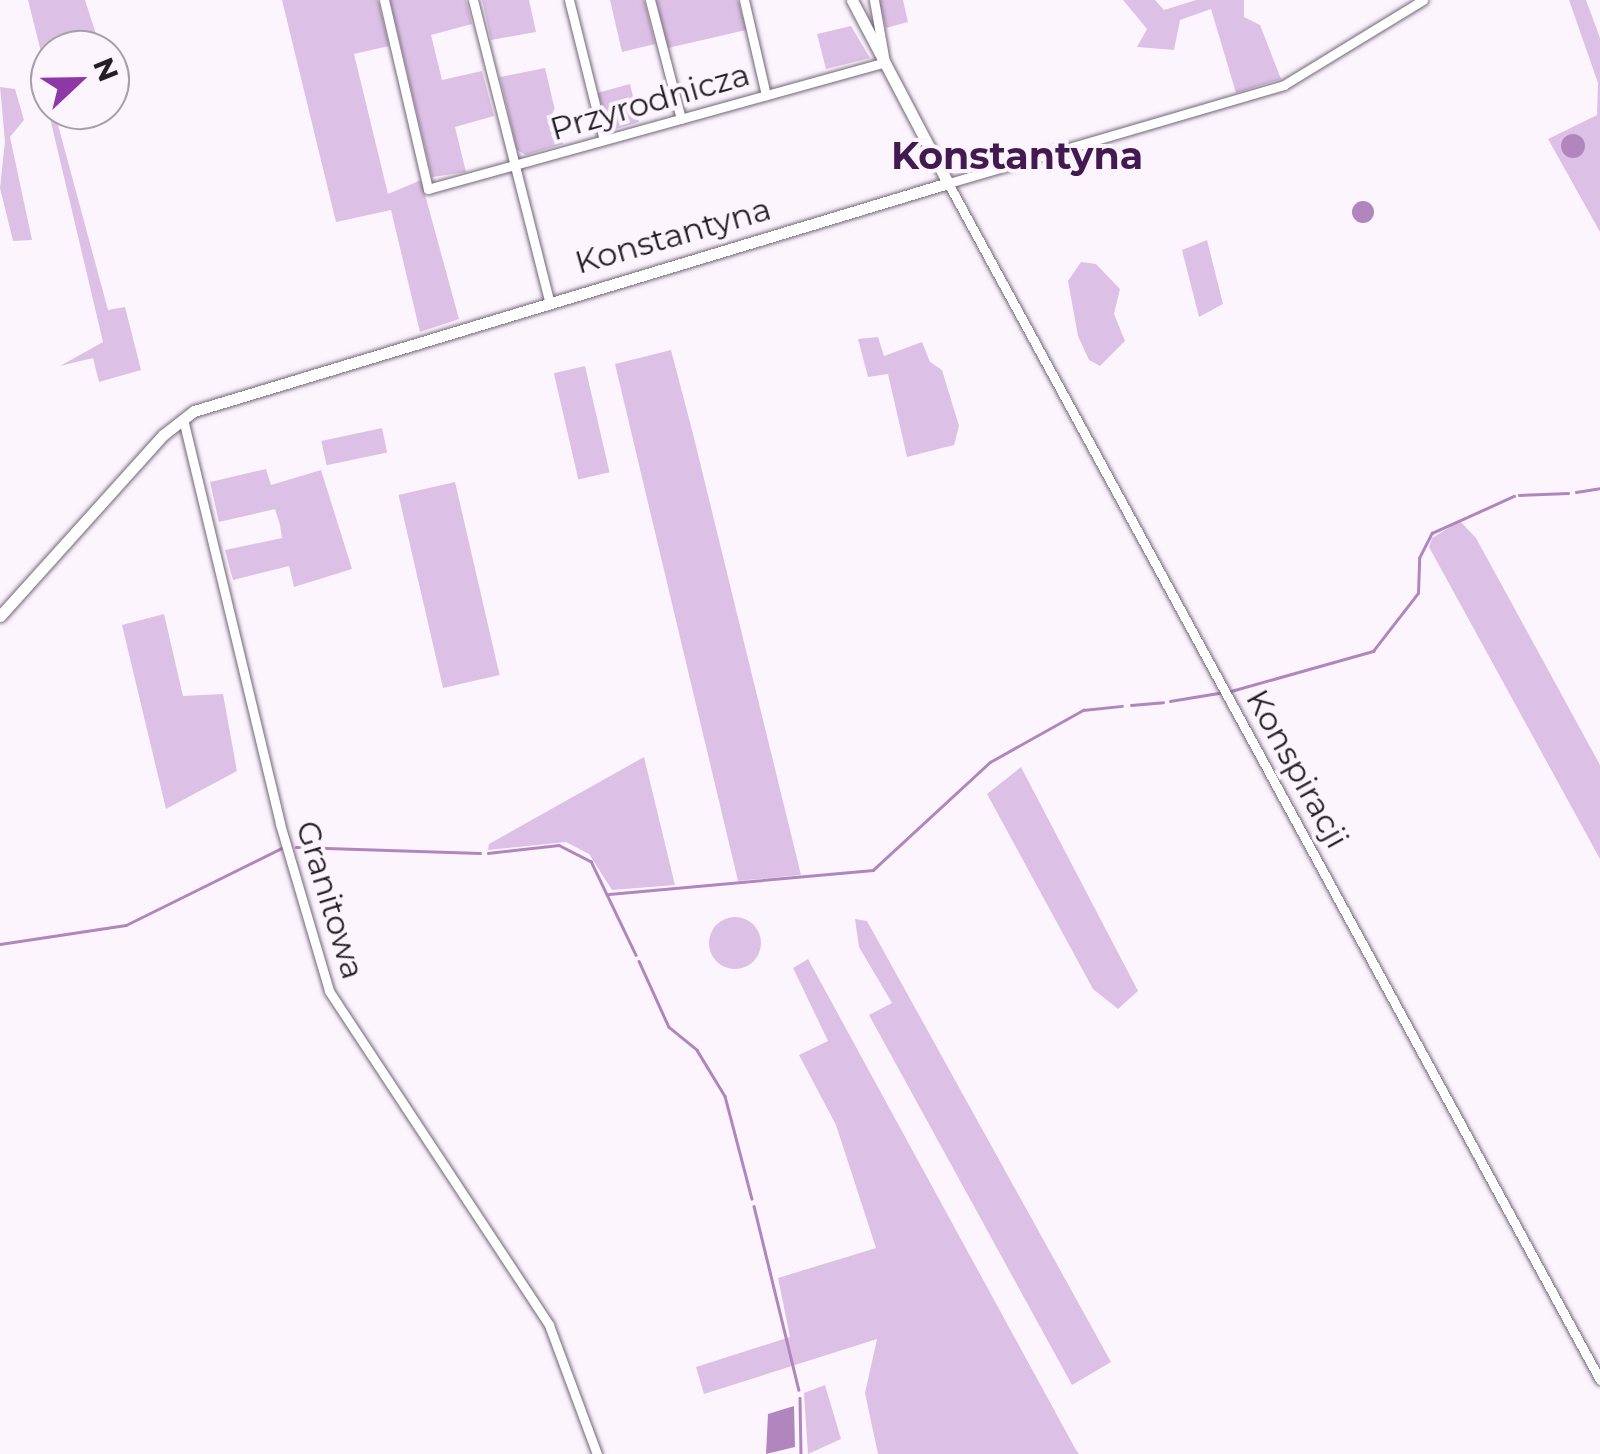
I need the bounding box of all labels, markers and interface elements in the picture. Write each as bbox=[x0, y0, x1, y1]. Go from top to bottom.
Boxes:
north arrow bbox=[30, 30, 130, 130]
text: N bbox=[86, 53, 126, 86]
street label: Przyrodnicza bbox=[546, 55, 754, 149]
district label: Konstantyna bbox=[891, 133, 1143, 179]
street label: Konstantyna bbox=[571, 190, 775, 282]
street label: Konspiracji bbox=[1238, 683, 1356, 855]
street label: Granitowa bbox=[288, 816, 372, 984]

